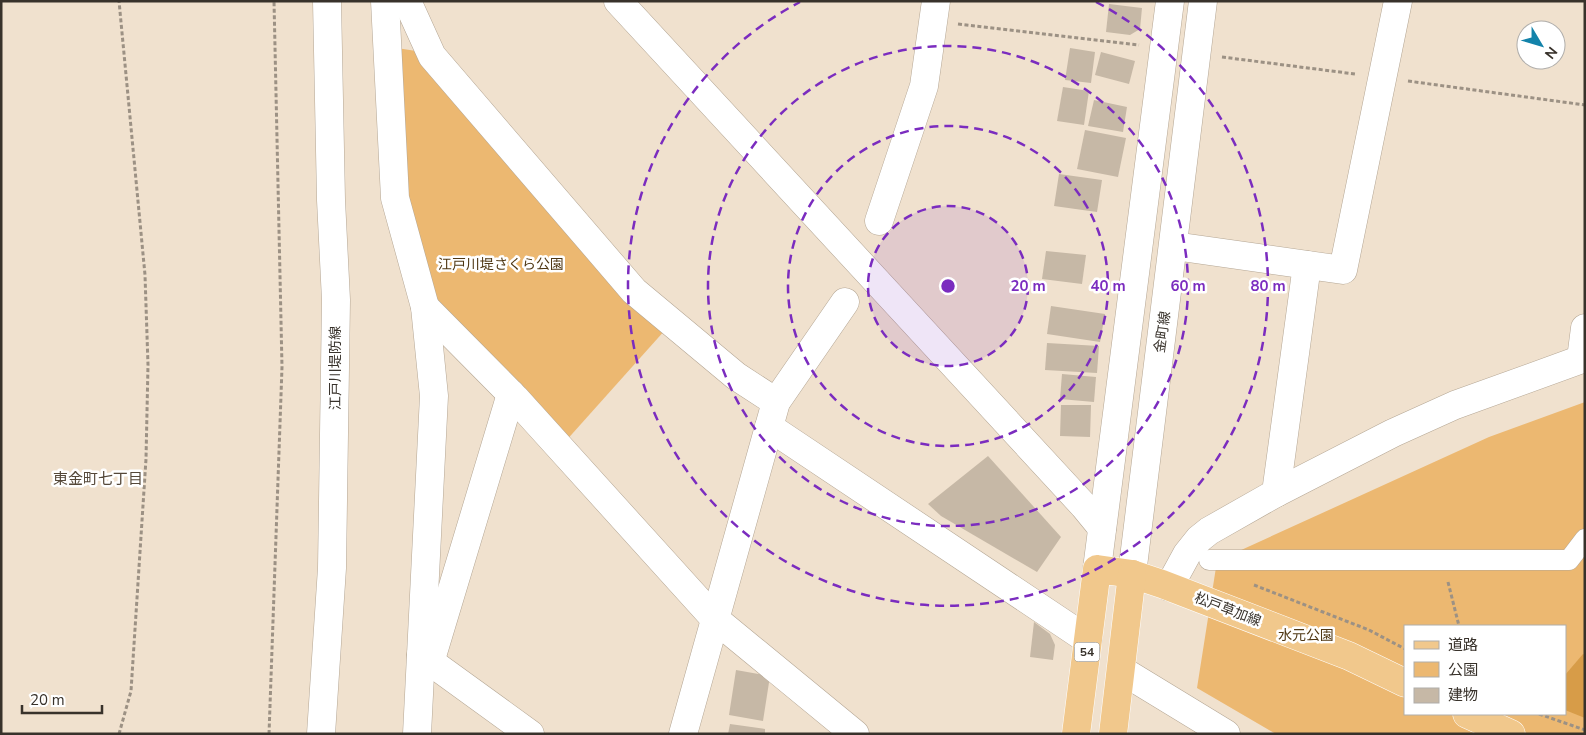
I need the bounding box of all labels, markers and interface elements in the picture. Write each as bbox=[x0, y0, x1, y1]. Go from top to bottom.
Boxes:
north arrow bbox=[1516, 20, 1566, 70]
text: N bbox=[1540, 43, 1562, 63]
park label: 江戸川堤さくら公園 bbox=[438, 255, 564, 274]
text: 20 m bbox=[1010, 276, 1046, 296]
text: 40 m bbox=[1090, 276, 1126, 296]
text: 60 m bbox=[1170, 276, 1206, 296]
text: 80 m bbox=[1250, 276, 1286, 296]
centre of rings bbox=[939, 277, 957, 295]
street label: 金町線 bbox=[1150, 310, 1175, 354]
street label: 江戸川堤防線 bbox=[326, 326, 345, 410]
district label: 東金町七丁目 bbox=[53, 469, 143, 489]
street label: 松戸草加線 bbox=[1192, 588, 1264, 631]
legend bbox=[1404, 625, 1566, 715]
park label: 水元公園 bbox=[1278, 626, 1334, 645]
text: 道路 bbox=[1448, 635, 1478, 655]
road number: 54 bbox=[1074, 642, 1100, 662]
text: 公園 bbox=[1448, 660, 1478, 680]
scale bar bbox=[22, 682, 102, 714]
text: 建物 bbox=[1448, 685, 1478, 705]
text: 20 m bbox=[30, 690, 65, 710]

